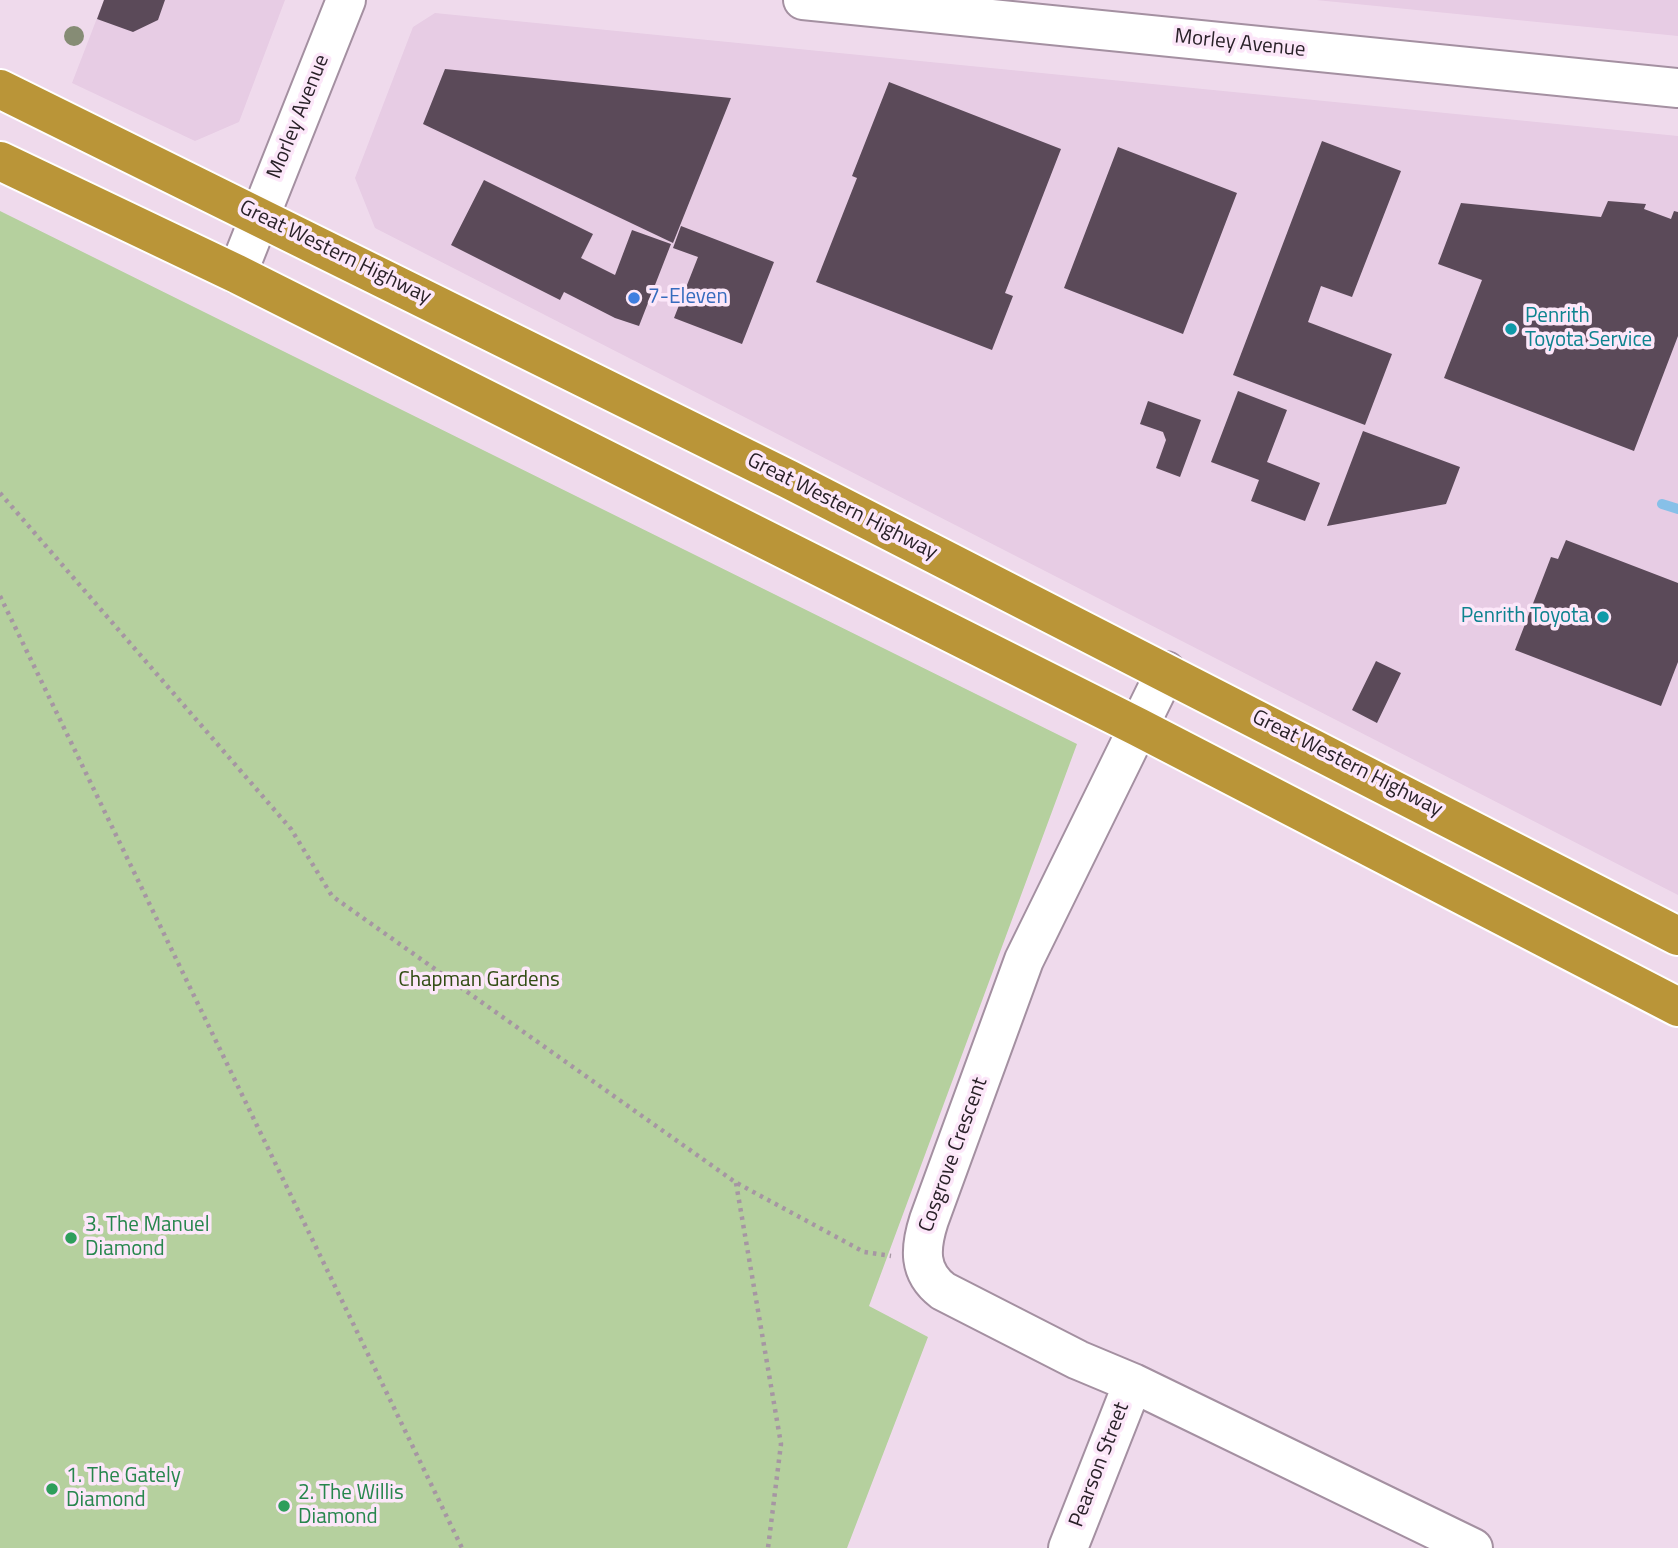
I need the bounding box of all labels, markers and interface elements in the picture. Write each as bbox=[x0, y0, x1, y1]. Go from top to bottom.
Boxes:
street label: Morley Avenue bbox=[1173, 25, 1307, 63]
street label: Morley Avenue bbox=[263, 51, 335, 183]
street label: Great Western Highway bbox=[235, 196, 435, 310]
place label: 7-Eleven bbox=[648, 285, 728, 311]
marker: 7-Eleven bbox=[626, 290, 642, 306]
place label: Penrith Toyota Service bbox=[1525, 304, 1652, 354]
marker: Penrith Toyota Service bbox=[1503, 321, 1519, 337]
street label: Great Western Highway bbox=[743, 448, 941, 566]
place label: Penrith Toyota bbox=[1461, 604, 1589, 630]
marker: Penrith Toyota bbox=[1595, 609, 1611, 625]
street label: Great Western Highway bbox=[1248, 705, 1446, 823]
park label: Chapman Gardens bbox=[398, 968, 560, 994]
street label: Cosgrove Crescent bbox=[914, 1074, 994, 1236]
place label: 3. The Manuel Diamond bbox=[85, 1213, 210, 1263]
marker: 3. The Manuel Diamond bbox=[63, 1230, 79, 1246]
street label: Pearson Street bbox=[1065, 1399, 1135, 1531]
place label: 1. The Gately Diamond bbox=[66, 1464, 181, 1514]
marker: 1. The Gately Diamond bbox=[44, 1481, 60, 1497]
place label: 2. The Willis Diamond bbox=[298, 1481, 404, 1531]
marker: 2. The Willis Diamond bbox=[276, 1498, 292, 1514]

